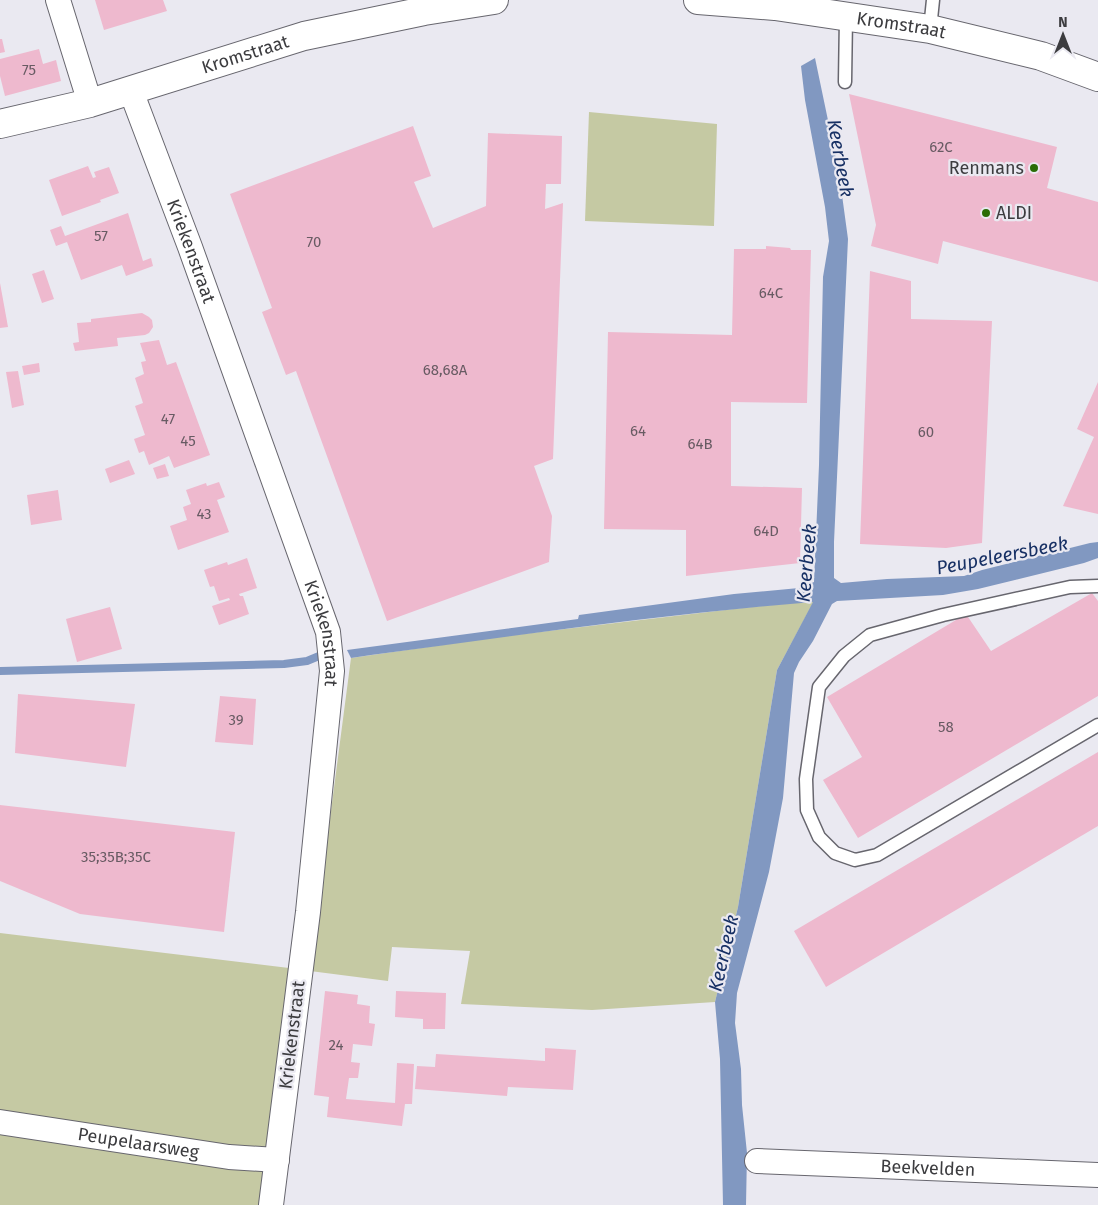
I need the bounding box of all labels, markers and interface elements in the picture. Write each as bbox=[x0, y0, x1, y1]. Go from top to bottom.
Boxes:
street label: Kromstraat bbox=[855, 7, 949, 44]
north arrow bbox=[1038, 10, 1088, 60]
text: N bbox=[1058, 14, 1068, 31]
street label: Kromstraat bbox=[199, 30, 292, 78]
house number: 75 bbox=[22, 61, 36, 79]
water label: Keerbeek bbox=[822, 117, 859, 199]
house number: 62C bbox=[929, 138, 953, 156]
place label: Renmans bbox=[949, 157, 1024, 179]
marker: Renmans bbox=[1028, 162, 1040, 174]
street label: Kriekenstraat bbox=[162, 196, 220, 307]
place label: ALDI bbox=[996, 202, 1032, 224]
marker: ALDI bbox=[980, 207, 992, 219]
house number: 57 bbox=[94, 227, 108, 245]
house number: 70 bbox=[307, 233, 321, 251]
house number: 64C bbox=[759, 284, 784, 302]
house number: 68,68A bbox=[423, 361, 468, 379]
house number: 47 bbox=[161, 410, 175, 428]
house number: 64 bbox=[630, 422, 646, 440]
house number: 60 bbox=[918, 423, 934, 441]
house number: 45 bbox=[180, 432, 196, 450]
house number: 64B bbox=[687, 435, 713, 453]
house number: 43 bbox=[196, 505, 212, 523]
house number: 64D bbox=[753, 522, 779, 540]
water label: Keerbeek bbox=[792, 523, 821, 603]
water label: Peupeleersbeek bbox=[934, 531, 1070, 580]
street label: Kriekenstraat bbox=[299, 577, 343, 688]
house number: 39 bbox=[228, 711, 244, 729]
house number: 58 bbox=[938, 718, 954, 736]
house number: 35;35B;35C bbox=[81, 848, 152, 866]
water label: Keerbeek bbox=[703, 912, 744, 994]
street label: Kriekenstraat bbox=[274, 979, 310, 1090]
house number: 24 bbox=[328, 1036, 344, 1054]
street label: Peupelaarsweg bbox=[76, 1123, 201, 1163]
street label: Beekvelden bbox=[880, 1155, 976, 1181]

